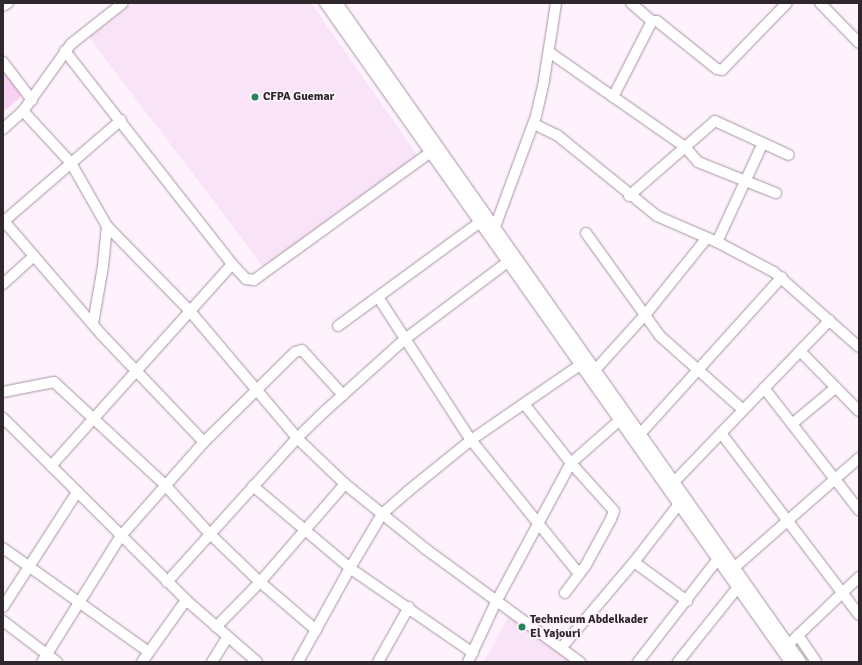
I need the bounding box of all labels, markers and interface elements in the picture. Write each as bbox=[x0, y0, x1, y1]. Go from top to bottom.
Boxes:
place label: CFPA Guemar bbox=[263, 90, 334, 104]
marker: CFPA Guemar bbox=[250, 92, 260, 102]
place label: Technicum Abdelkader El Yajouri bbox=[530, 613, 648, 641]
marker: Technicum Abdelkader El Yajouri bbox=[517, 622, 527, 632]

